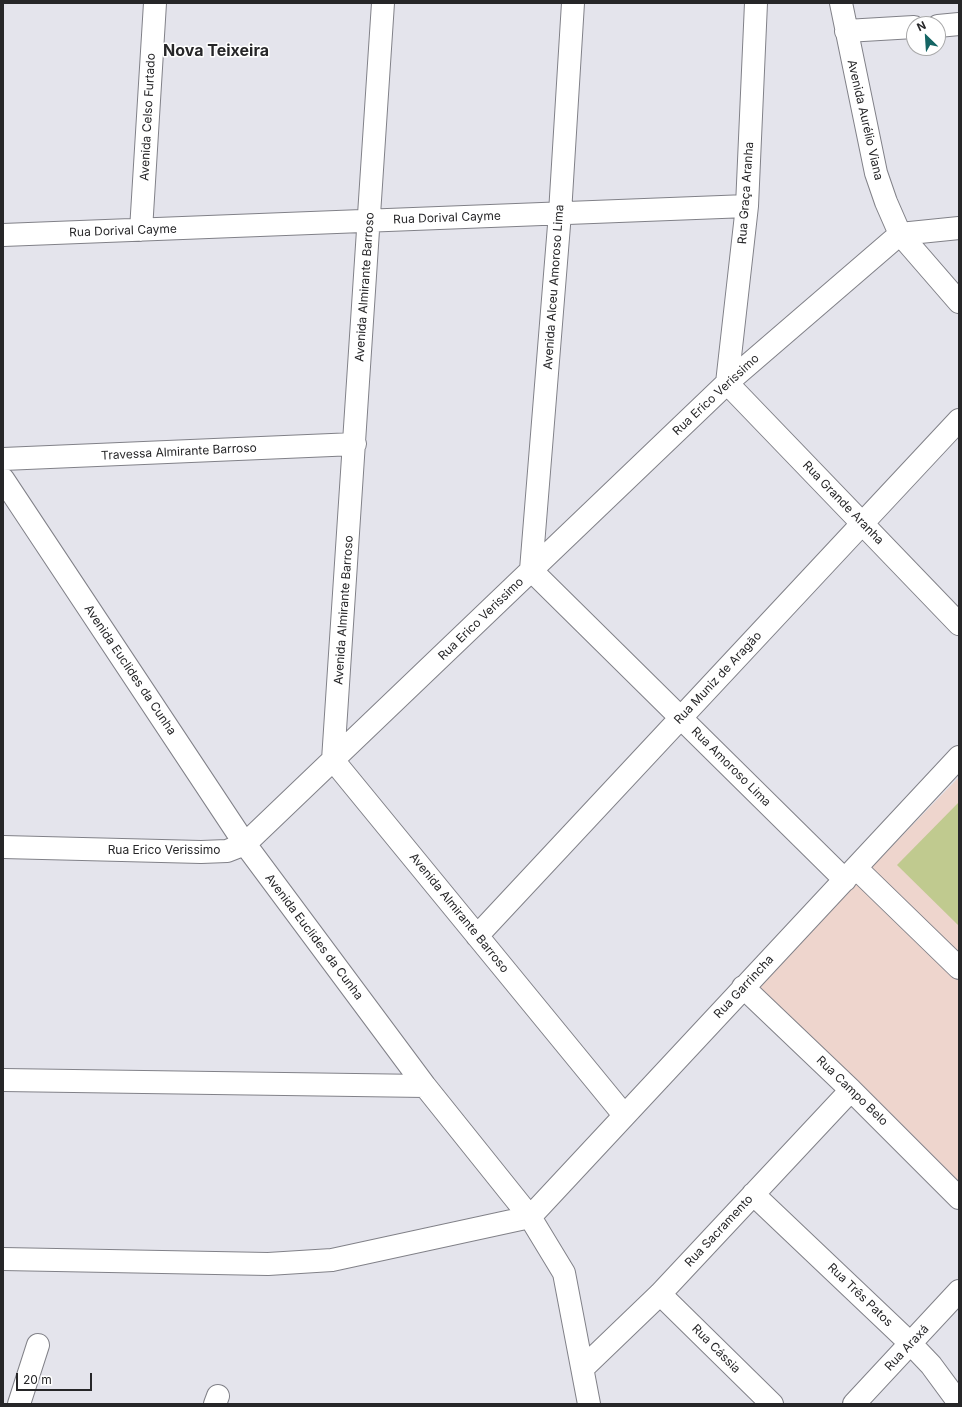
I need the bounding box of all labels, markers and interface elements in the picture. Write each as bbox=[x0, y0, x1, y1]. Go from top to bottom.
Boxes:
north arrow bbox=[906, 16, 946, 56]
text: N bbox=[915, 18, 928, 34]
district label: Nova Teixeira bbox=[163, 41, 269, 61]
street label: Avenida Celso Furtado bbox=[137, 53, 159, 181]
street label: Avenida Aurélio Viana bbox=[844, 58, 886, 182]
street label: Rua Graça Aranha bbox=[735, 141, 757, 245]
street label: Avenida Alceu Amoroso Lima bbox=[541, 204, 567, 370]
street label: Rua Dorival Cayme bbox=[393, 209, 501, 227]
street label: Avenida Almirante Barroso bbox=[353, 212, 377, 362]
street label: Rua Dorival Cayme bbox=[69, 222, 177, 240]
street label: Rua Erico Verissimo bbox=[670, 351, 762, 439]
street label: Travessa Almirante Barroso bbox=[101, 441, 257, 463]
street label: Rua Grande Aranha bbox=[799, 458, 887, 548]
street label: Avenida Almirante Barroso bbox=[332, 535, 356, 685]
street label: Rua Erico Verissimo bbox=[435, 575, 527, 663]
street label: Avenida Euclides da Cunha bbox=[81, 602, 179, 738]
street label: Rua Muniz de Aragão bbox=[671, 629, 765, 727]
street label: Rua Amoroso Lima bbox=[688, 724, 774, 810]
street label: Rua Erico Verissimo bbox=[108, 843, 220, 857]
street label: Avenida Almirante Barroso bbox=[406, 850, 512, 976]
street label: Avenida Euclides da Cunha bbox=[262, 871, 366, 1003]
street label: Rua Garrincha bbox=[711, 953, 777, 1021]
street label: Rua Campo Belo bbox=[813, 1053, 891, 1129]
street label: Rua Sacramento bbox=[682, 1192, 756, 1270]
street label: Rua Três Patos bbox=[825, 1260, 895, 1330]
street label: Rua Cássia bbox=[689, 1322, 743, 1376]
street label: Rua Araxá bbox=[882, 1322, 932, 1374]
scale bar bbox=[18, 1365, 94, 1391]
text: 20 m bbox=[23, 1372, 52, 1387]

